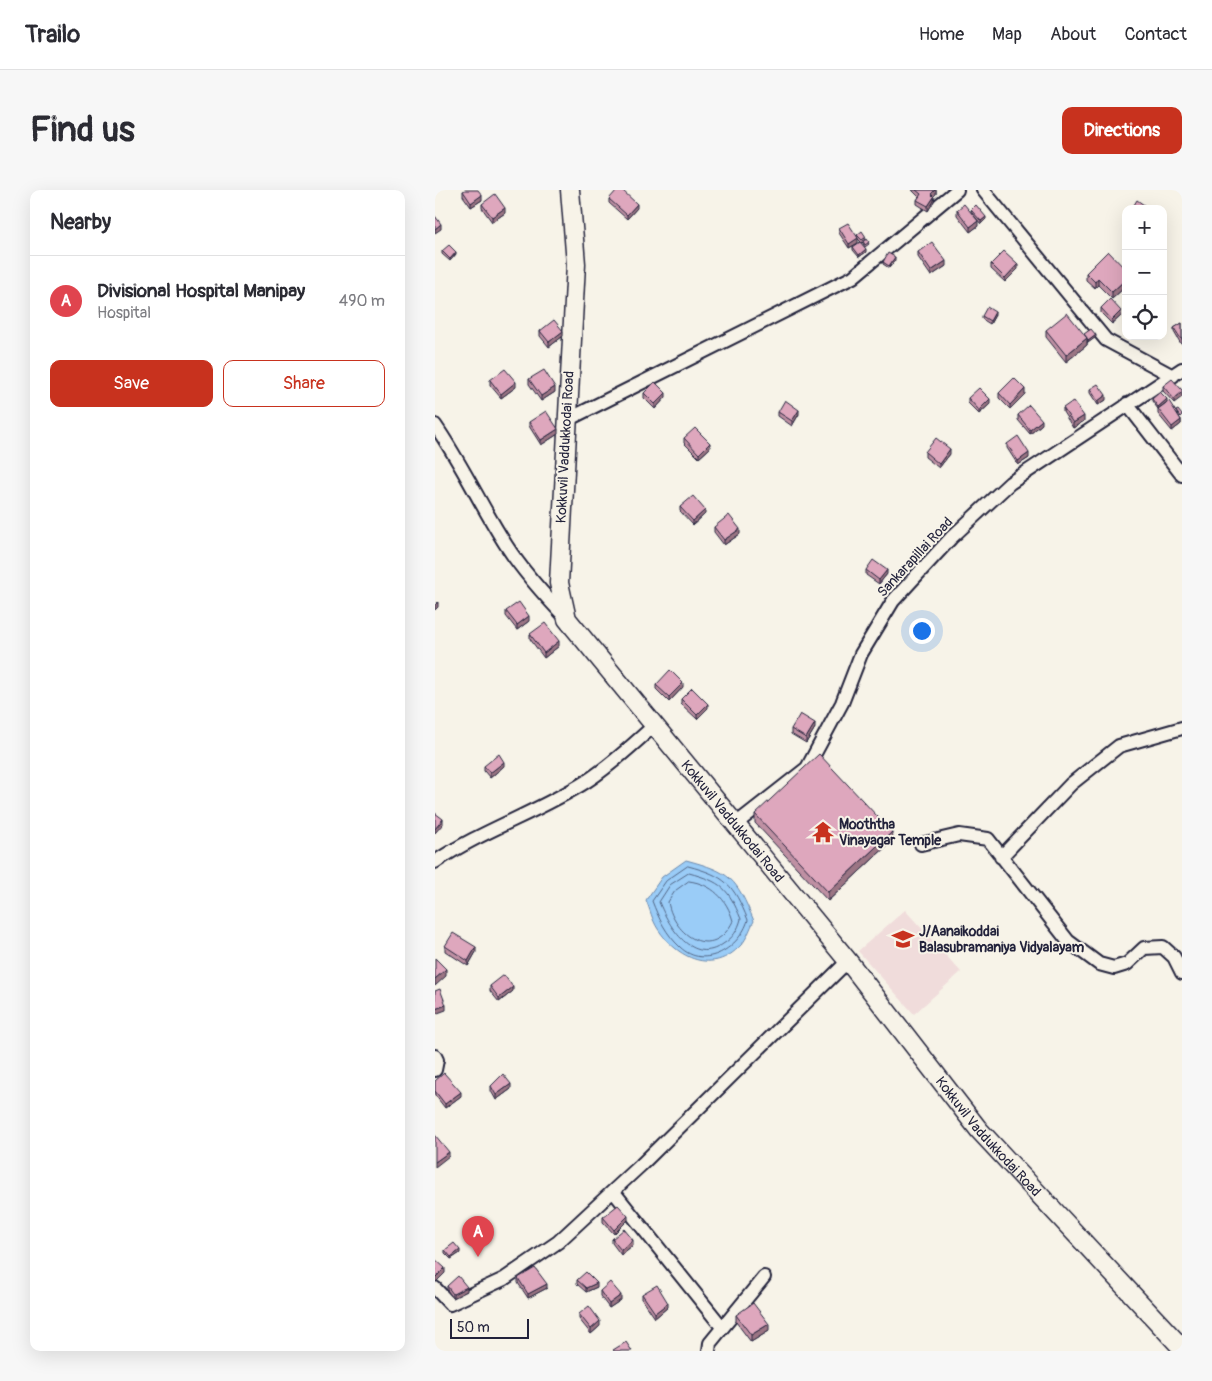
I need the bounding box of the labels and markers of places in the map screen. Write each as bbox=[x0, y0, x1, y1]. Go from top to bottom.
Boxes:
place label: Mooththa Vinayagar Temple bbox=[839, 816, 942, 849]
temple icon: Mooththa Vinayagar Temple bbox=[810, 819, 836, 845]
place label: J/Aanaikoddai Balasubramaniya Vidyalayam bbox=[919, 923, 1085, 956]
school or university icon: J/Aanaikoddai Balasubramaniya Vidyalayam bbox=[890, 926, 916, 952]
pin: A bbox=[462, 1216, 494, 1257]

